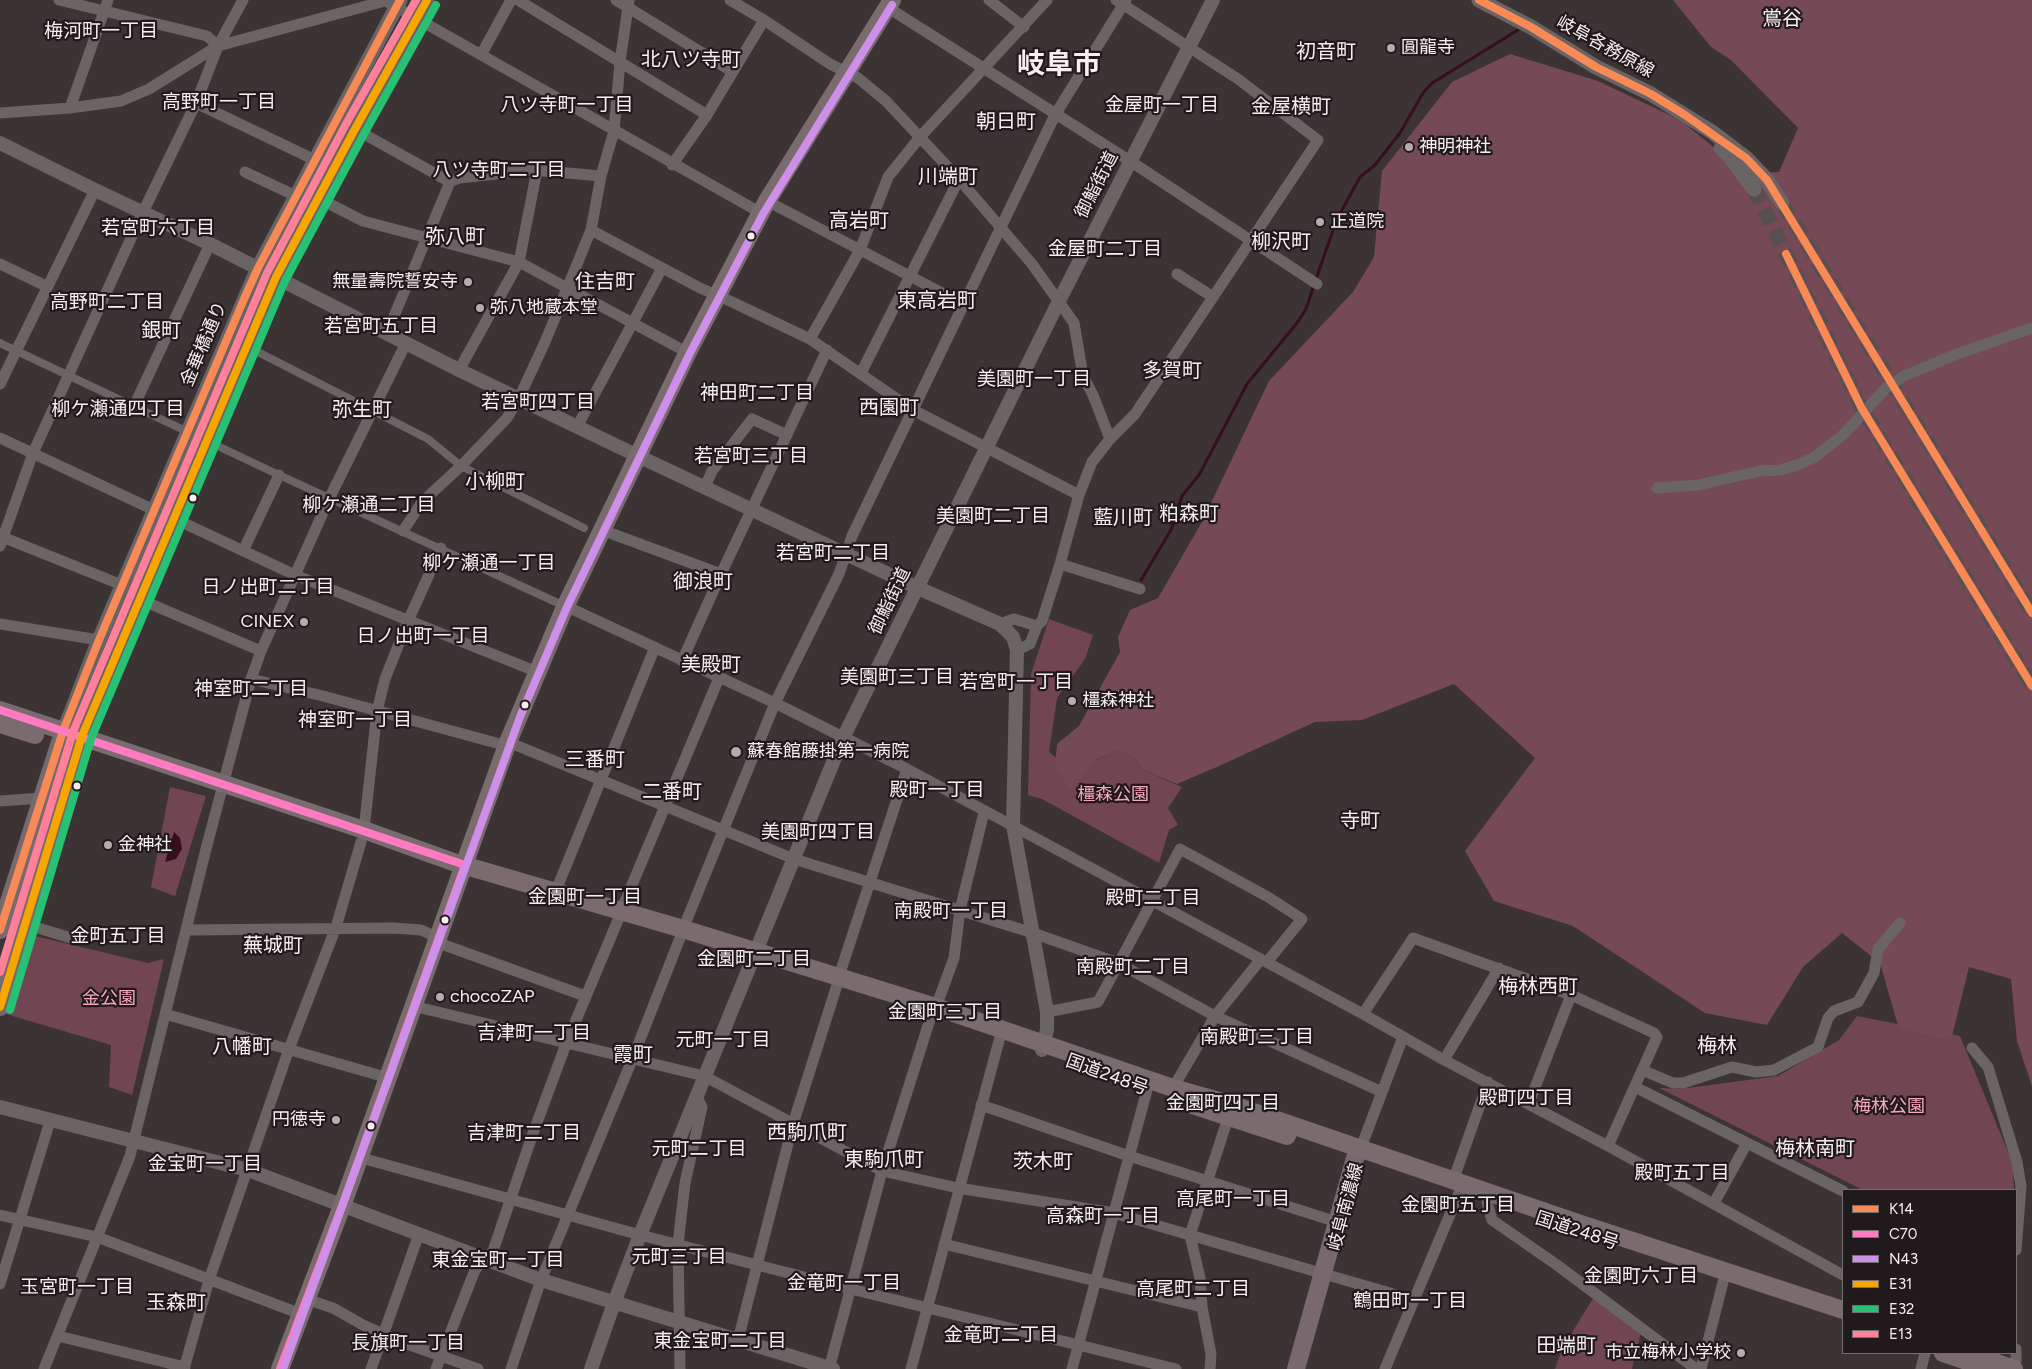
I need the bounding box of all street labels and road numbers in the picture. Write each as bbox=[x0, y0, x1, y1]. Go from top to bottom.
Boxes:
street label: 岐阜各務原線 bbox=[1553, 11, 1657, 83]
street label: 御鮨街道 bbox=[1071, 148, 1123, 222]
street label: 金華橋通り bbox=[176, 298, 232, 390]
street label: 御鮨街道 bbox=[865, 564, 915, 638]
street label: 国道248号 bbox=[1063, 1050, 1151, 1100]
street label: 岐阜南濃線 bbox=[1324, 1161, 1368, 1253]
street label: 国道248号 bbox=[1533, 1207, 1621, 1255]

